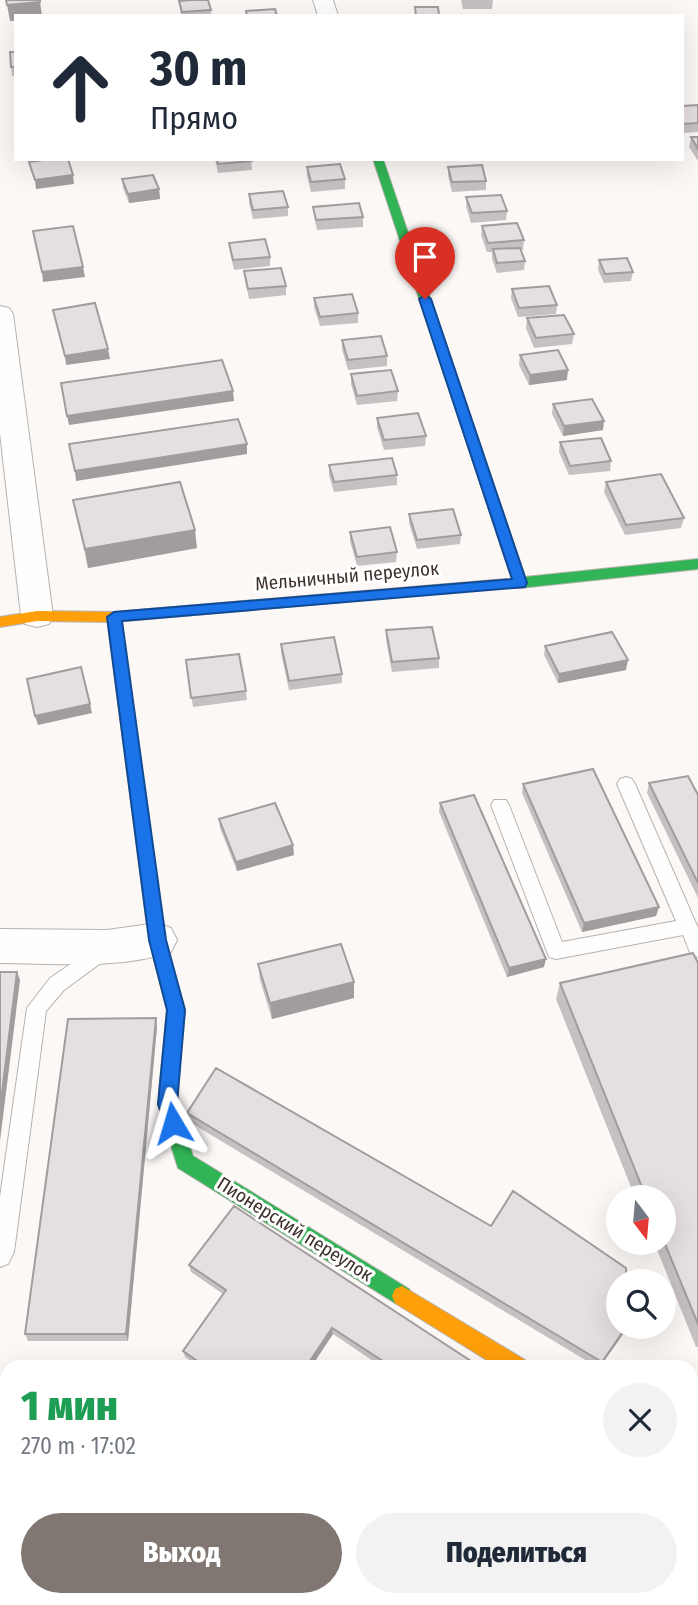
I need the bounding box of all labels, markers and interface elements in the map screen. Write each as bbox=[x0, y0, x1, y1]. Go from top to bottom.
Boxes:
text: 30 m bbox=[150, 39, 248, 98]
icon: ahead bbox=[35, 42, 126, 133]
text: Прямо bbox=[150, 99, 238, 137]
pin bbox=[395, 227, 455, 299]
icon: arrive bbox=[406, 238, 444, 276]
street label: Мельничный переулок bbox=[254, 557, 440, 595]
position arrow bbox=[136, 1086, 210, 1160]
street label: Пионерский переулок bbox=[213, 1172, 377, 1286]
north arrow bbox=[606, 1185, 676, 1255]
map controls bbox=[606, 1185, 676, 1339]
button: search bbox=[606, 1269, 676, 1339]
text: 1 мин bbox=[21, 1381, 118, 1431]
button: close bbox=[603, 1383, 677, 1457]
text: 270 m · 17:02 bbox=[21, 1432, 136, 1460]
button: Выход bbox=[21, 1513, 342, 1593]
button: Поделиться bbox=[356, 1513, 677, 1593]

